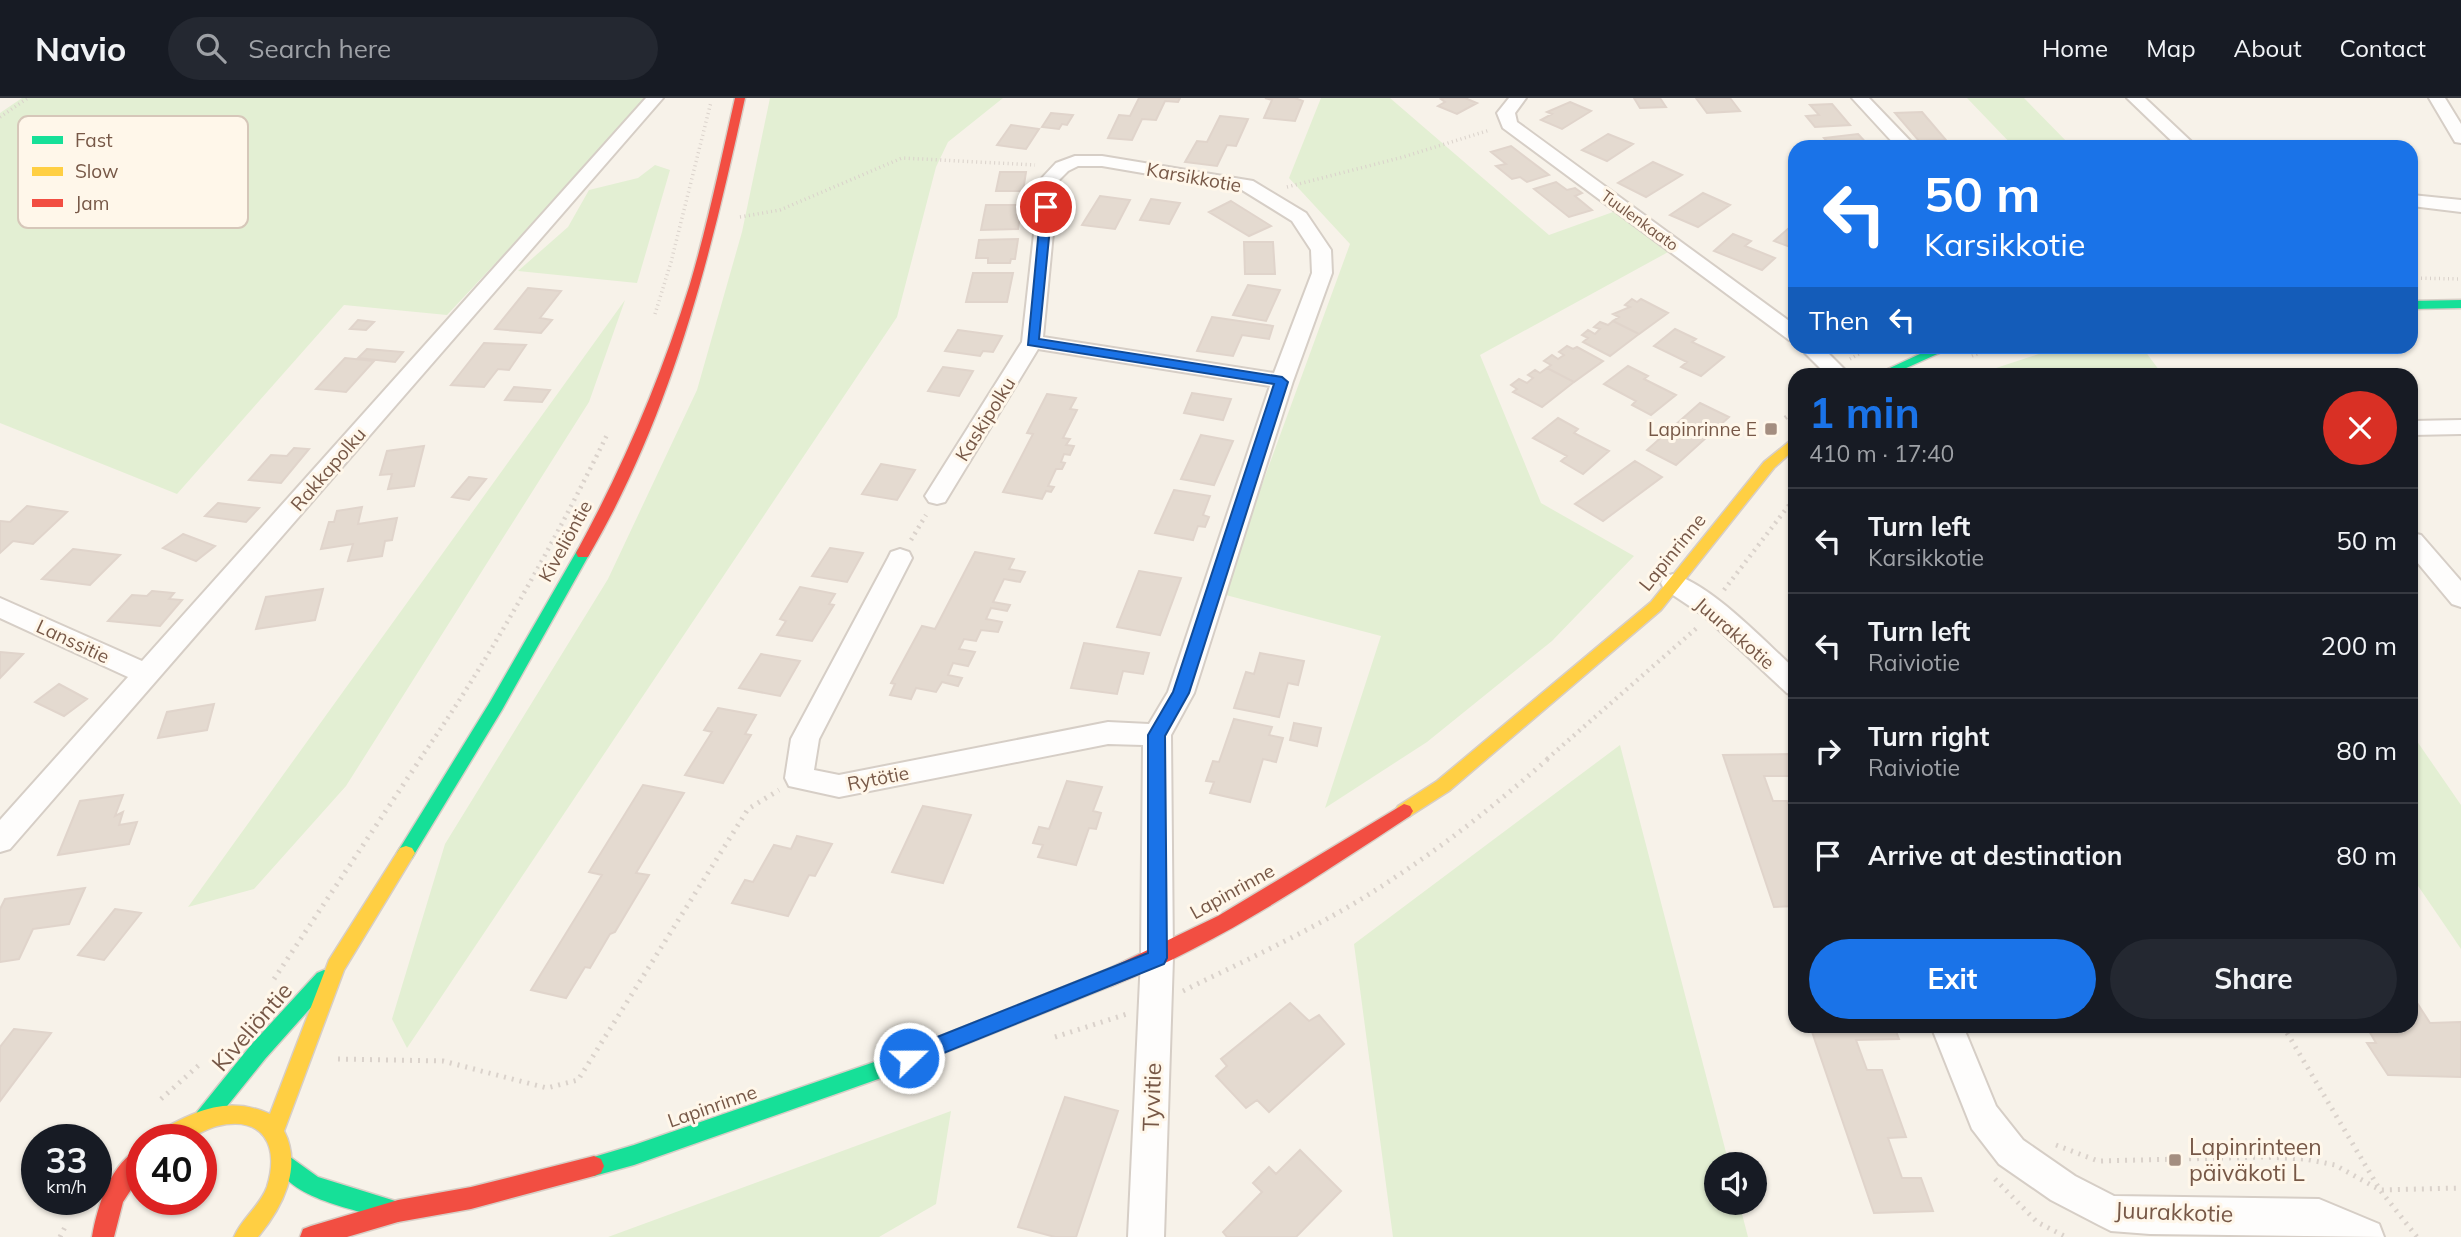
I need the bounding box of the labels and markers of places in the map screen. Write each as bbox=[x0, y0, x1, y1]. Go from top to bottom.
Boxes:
pin bbox=[1016, 177, 1076, 237]
place label: Lapinrinne E bbox=[1648, 417, 1757, 441]
marker: Lapinrinne E bbox=[1763, 421, 1779, 437]
place label: Lapinrinteen päiväkoti L bbox=[2189, 1132, 2322, 1187]
marker: Lapinrinteen päiväkoti L bbox=[2167, 1152, 2183, 1168]

